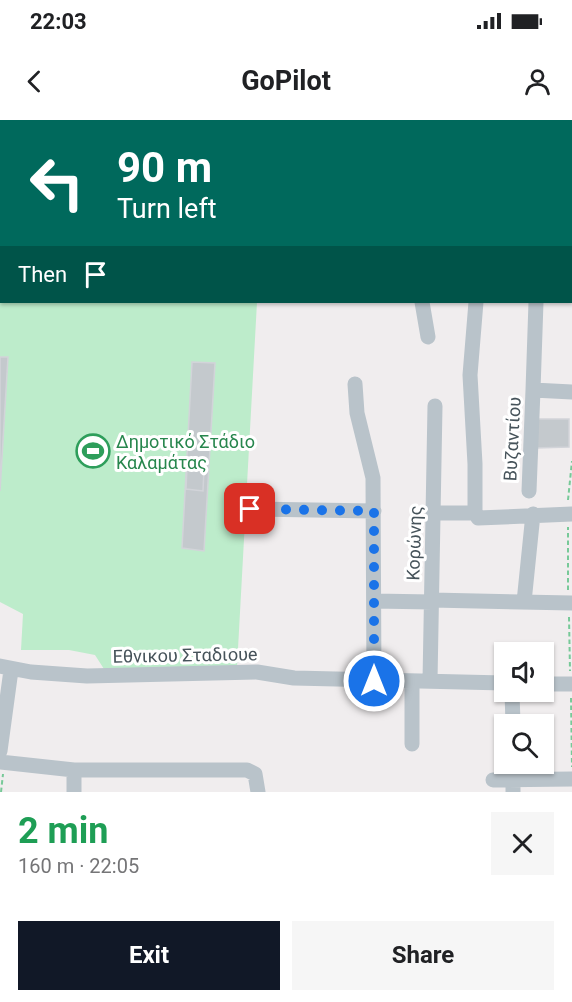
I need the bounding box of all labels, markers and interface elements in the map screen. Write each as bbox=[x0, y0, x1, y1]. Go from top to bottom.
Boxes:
text: 22:03 bbox=[30, 9, 87, 34]
icon: back bbox=[18, 65, 51, 98]
text: GoPilot bbox=[241, 65, 331, 97]
icon: person bbox=[521, 65, 554, 98]
text: 90 m bbox=[117, 143, 212, 192]
icon: left bbox=[18, 144, 96, 222]
text: Turn left bbox=[117, 193, 217, 225]
icon: arrive bbox=[79, 258, 112, 291]
text: Then bbox=[18, 262, 67, 287]
street label: Βυζαντίου bbox=[499, 396, 525, 482]
place label: Δημοτικό Στάδιο Καλαμάτας bbox=[116, 431, 255, 473]
sports icon: Δημοτικό Στάδιο Καλαμάτας bbox=[75, 433, 111, 469]
pin bbox=[224, 483, 275, 534]
icon: arrive bbox=[233, 492, 266, 525]
street label: Κορώνης bbox=[402, 505, 426, 581]
map controls bbox=[494, 642, 554, 774]
button: sound bbox=[494, 642, 554, 702]
street label: Εθνικου Σταδιουe bbox=[112, 643, 258, 667]
position arrow bbox=[342, 649, 406, 713]
button: search bbox=[494, 714, 554, 774]
text: 2 min bbox=[18, 810, 109, 852]
button: close bbox=[491, 812, 554, 875]
text: 160 m · 22:05 bbox=[18, 854, 139, 878]
button: Exit bbox=[18, 921, 280, 990]
button: Share bbox=[292, 921, 554, 990]

